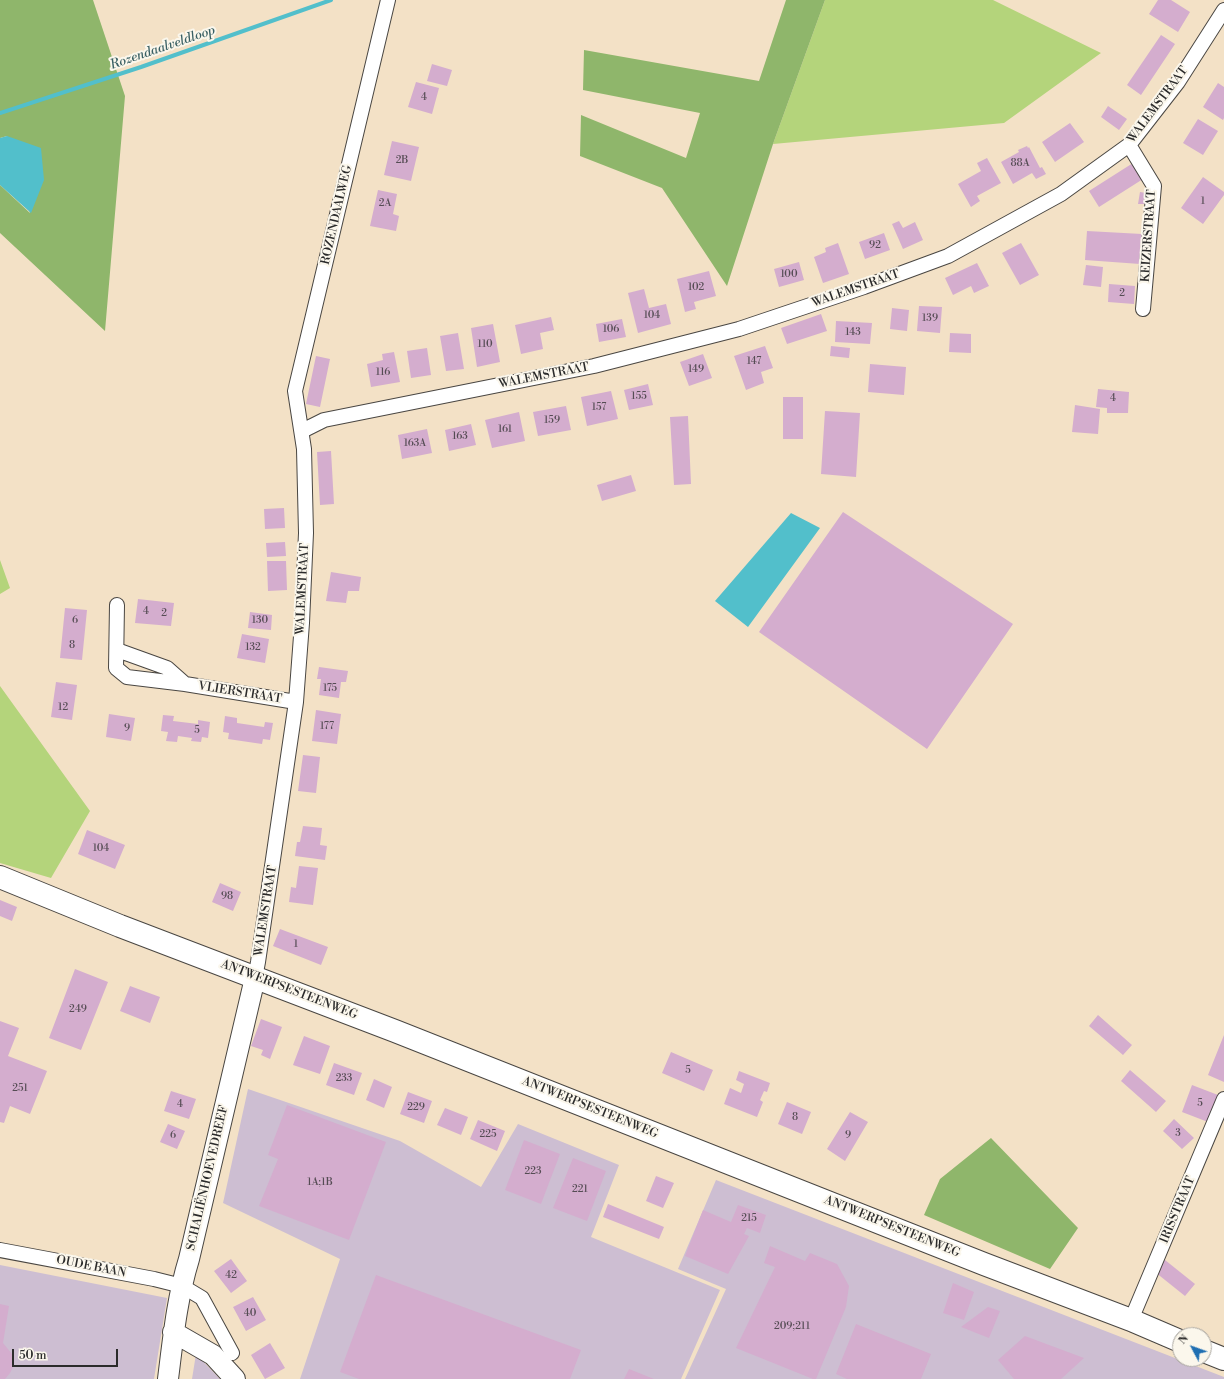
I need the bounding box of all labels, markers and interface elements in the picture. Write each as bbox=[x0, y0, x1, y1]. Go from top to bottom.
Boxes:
water label: Rozendaalveldloop bbox=[108, 23, 218, 73]
street label: WALEMSTRAAT bbox=[1125, 64, 1191, 146]
house number: 4 bbox=[421, 92, 427, 104]
house number: 2B bbox=[396, 155, 408, 167]
house number: 88A bbox=[1010, 158, 1030, 170]
street label: ROZENDAALWEG bbox=[319, 164, 355, 266]
street label: KEIZERSTRAAT bbox=[1139, 189, 1159, 283]
house number: 1 bbox=[1201, 196, 1205, 208]
house number: 2A bbox=[379, 198, 391, 210]
house number: 92 bbox=[869, 240, 881, 252]
street label: WALEMSTRAAT bbox=[810, 267, 902, 311]
house number: 100 bbox=[780, 269, 798, 281]
house number: 102 bbox=[688, 282, 704, 294]
house number: 2 bbox=[1119, 288, 1125, 300]
house number: 104 bbox=[644, 310, 660, 322]
house number: 139 bbox=[922, 313, 938, 325]
house number: 106 bbox=[603, 324, 619, 336]
house number: 143 bbox=[845, 327, 861, 339]
house number: 110 bbox=[477, 339, 493, 351]
house number: 147 bbox=[747, 356, 761, 368]
street label: WALEMSTRAAT bbox=[498, 360, 590, 392]
house number: 149 bbox=[688, 364, 704, 376]
house number: 116 bbox=[376, 367, 390, 379]
house number: 155 bbox=[631, 391, 647, 403]
house number: 4 bbox=[1110, 393, 1116, 405]
house number: 157 bbox=[592, 402, 606, 414]
house number: 159 bbox=[544, 415, 560, 427]
house number: 161 bbox=[498, 424, 512, 436]
house number: 163 bbox=[452, 431, 468, 443]
house number: 163A bbox=[404, 438, 426, 450]
street label: WALEMSTRAAT bbox=[293, 543, 313, 635]
house number: 4 bbox=[143, 606, 149, 618]
house number: 2 bbox=[161, 608, 167, 620]
house number: 6 bbox=[72, 615, 78, 627]
house number: 130 bbox=[252, 615, 268, 627]
house number: 8 bbox=[69, 640, 75, 652]
house number: 132 bbox=[245, 642, 261, 654]
street label: VLIERSTRAAT bbox=[197, 679, 283, 707]
house number: 175 bbox=[323, 683, 337, 695]
house number: 12 bbox=[58, 702, 68, 714]
house number: 177 bbox=[320, 721, 334, 733]
house number: 9 bbox=[124, 723, 130, 735]
house number: 5 bbox=[194, 725, 200, 737]
house number: 104 bbox=[93, 843, 109, 855]
street label: WALEMSTRAAT bbox=[252, 865, 280, 957]
house number: 98 bbox=[221, 891, 233, 903]
house number: 1 bbox=[294, 939, 298, 951]
street label: ANTWERPSESTEENWEG bbox=[219, 957, 359, 1023]
house number: 249 bbox=[69, 1004, 87, 1016]
house number: 5 bbox=[685, 1065, 691, 1077]
house number: 233 bbox=[336, 1073, 352, 1085]
street label: ANTWERPSESTEENWEG bbox=[520, 1074, 660, 1142]
house number: 251 bbox=[12, 1083, 28, 1095]
house number: 5 bbox=[1197, 1098, 1203, 1110]
house number: 4 bbox=[177, 1099, 183, 1111]
house number: 229 bbox=[407, 1102, 425, 1114]
street label: SCHALIËNHOEVEDREEF bbox=[184, 1104, 232, 1252]
house number: 8 bbox=[792, 1112, 798, 1124]
house number: 3 bbox=[1175, 1128, 1181, 1140]
house number: 225 bbox=[480, 1129, 496, 1141]
house number: 6 bbox=[170, 1130, 176, 1142]
house number: 9 bbox=[845, 1130, 851, 1142]
house number: 223 bbox=[525, 1166, 541, 1178]
street label: IRISSTRAAT bbox=[1157, 1174, 1199, 1246]
house number: 1A;1B bbox=[307, 1177, 333, 1189]
house number: 221 bbox=[572, 1184, 588, 1196]
street label: ANTWERPSESTEENWEG bbox=[822, 1193, 962, 1261]
house number: 215 bbox=[741, 1213, 757, 1225]
street label: OUDE BAAN bbox=[55, 1253, 127, 1281]
house number: 42 bbox=[225, 1270, 237, 1282]
house number: 40 bbox=[244, 1308, 256, 1320]
house number: 209;211 bbox=[774, 1321, 810, 1333]
north arrow bbox=[1172, 1327, 1212, 1367]
text: N bbox=[1176, 1332, 1192, 1348]
scale bar bbox=[14, 1341, 120, 1367]
text: 50 m bbox=[19, 1348, 47, 1363]

